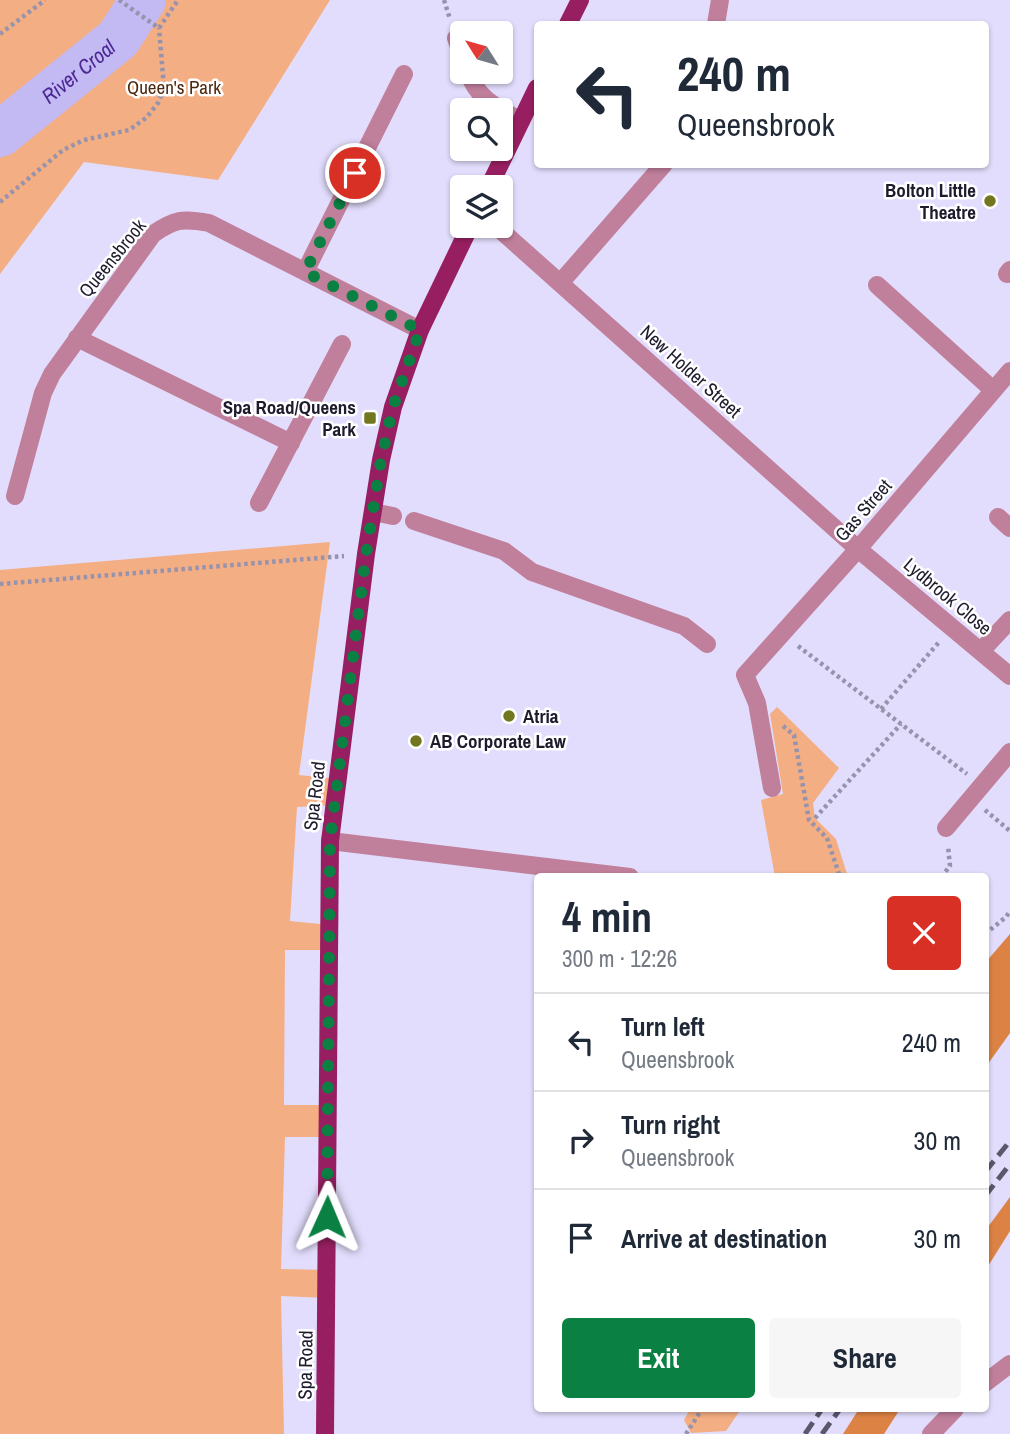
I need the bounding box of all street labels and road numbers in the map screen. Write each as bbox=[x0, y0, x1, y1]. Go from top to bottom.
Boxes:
street label: Queensbrook bbox=[72, 213, 152, 303]
street label: New Holder Street bbox=[635, 319, 747, 424]
street label: Gas Street bbox=[829, 473, 898, 547]
street label: Lydbrook Close bbox=[898, 551, 998, 641]
street label: Spa Road bbox=[297, 760, 331, 832]
street label: Spa Road bbox=[291, 1330, 319, 1400]

